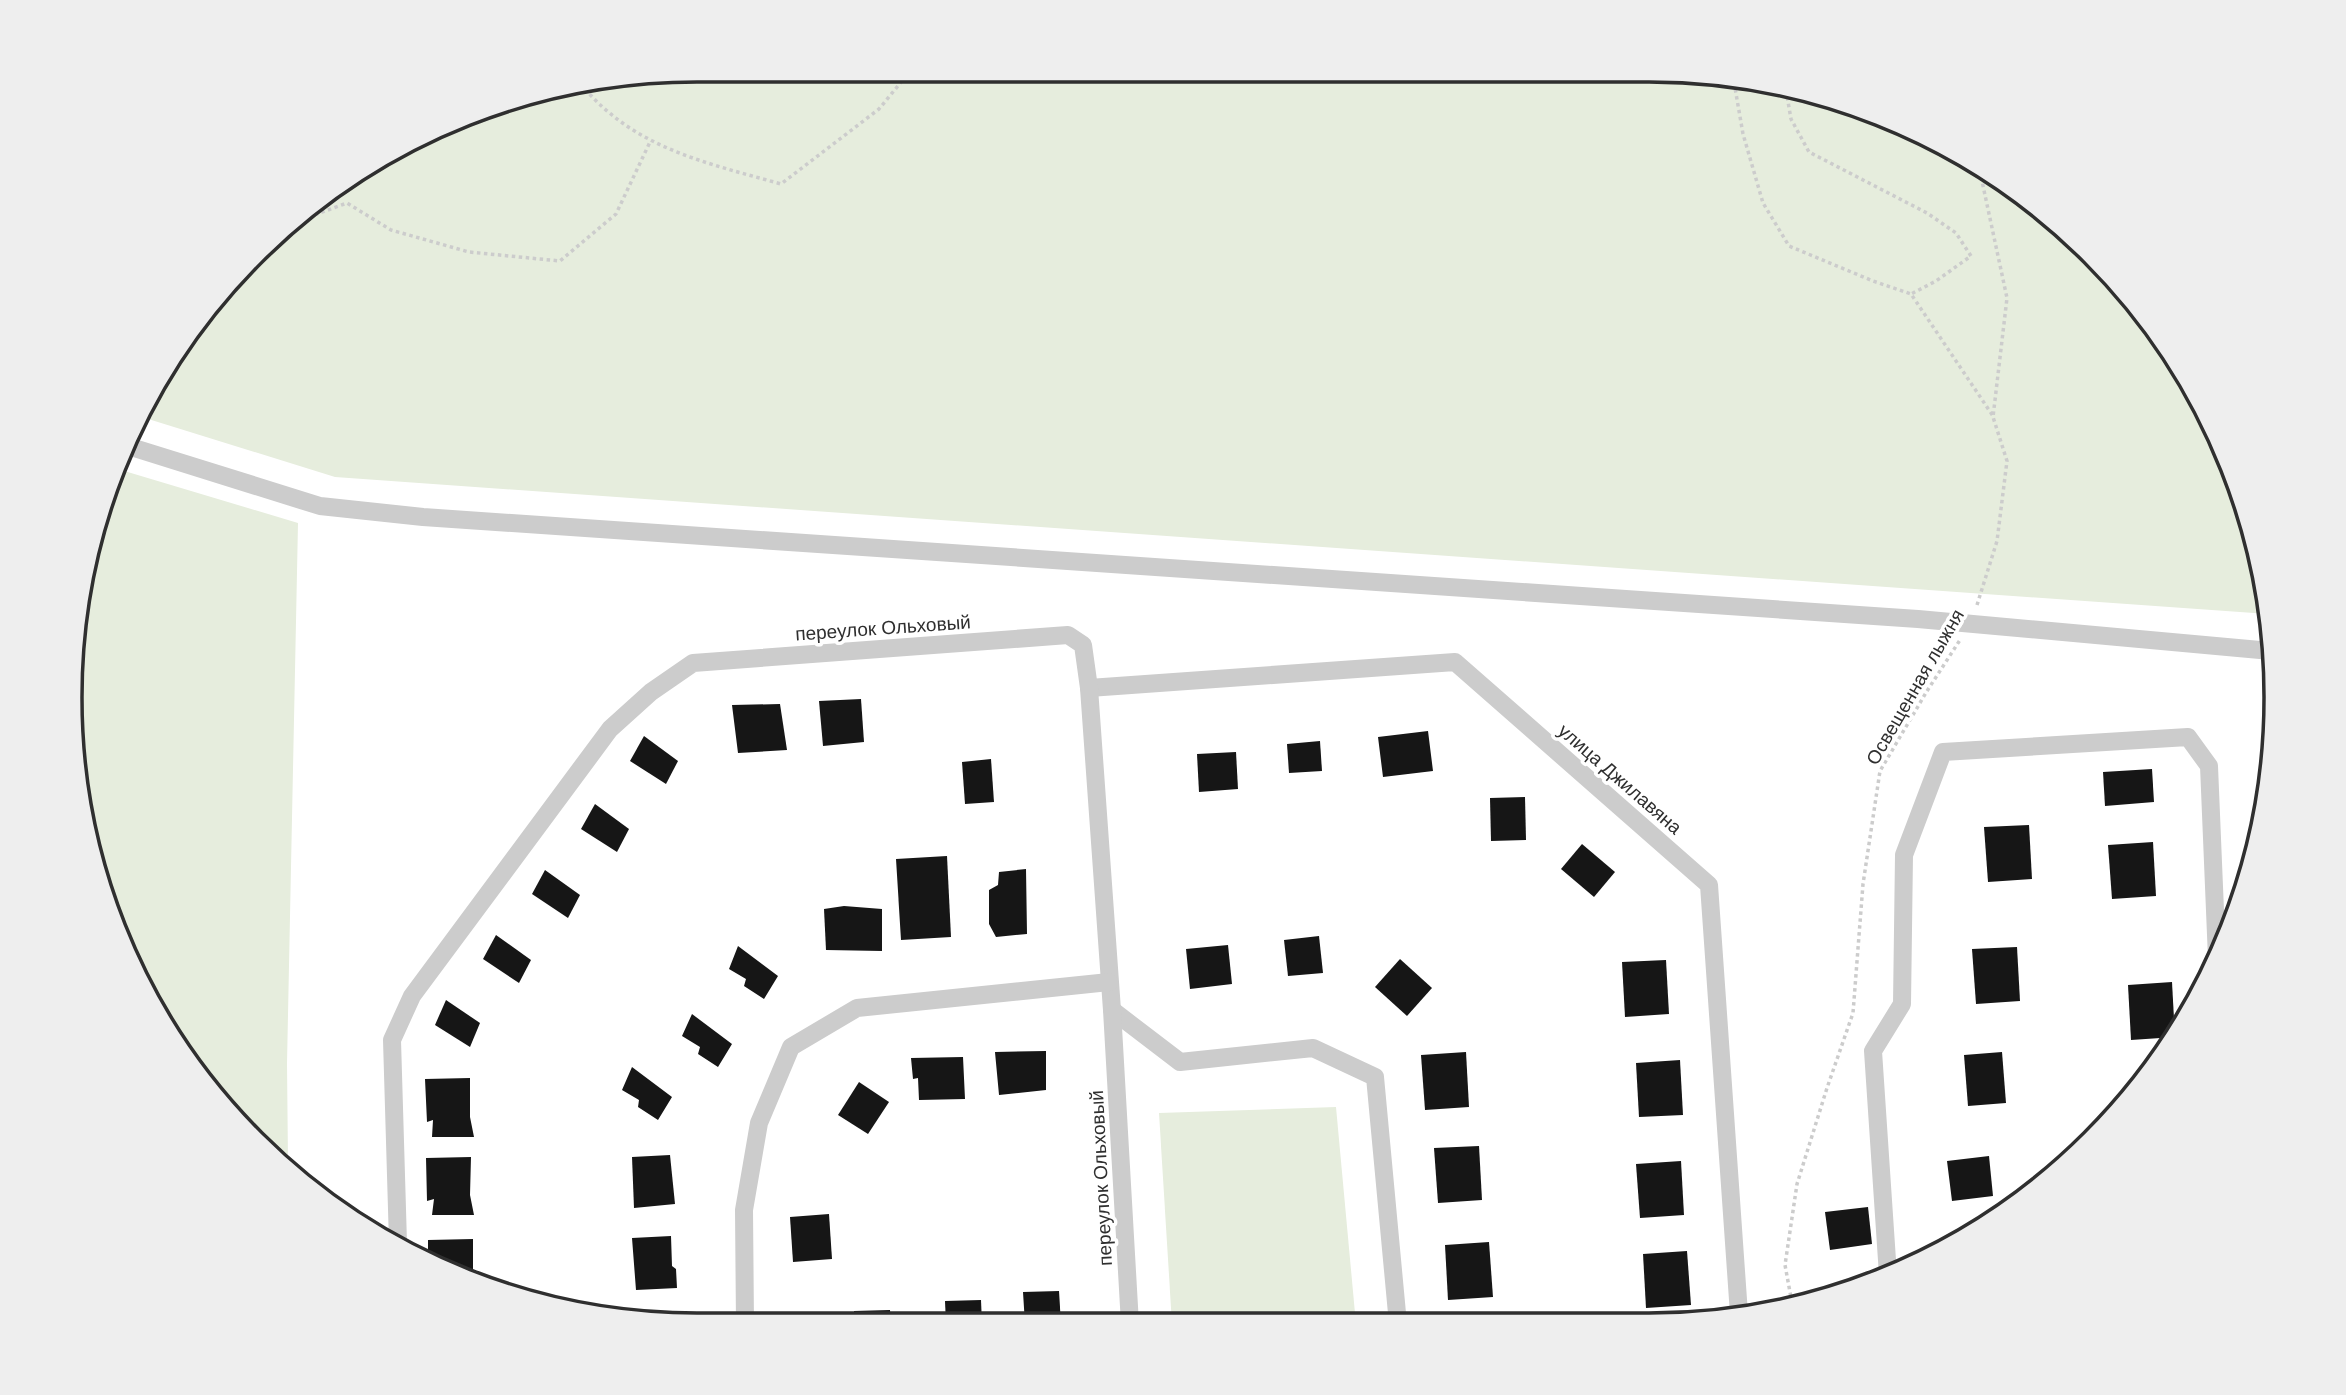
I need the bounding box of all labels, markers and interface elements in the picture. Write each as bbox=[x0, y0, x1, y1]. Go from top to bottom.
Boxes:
street label: Освещенная лыжня bbox=[1860, 605, 1970, 769]
street label: переулок Ольховый bbox=[794, 609, 972, 647]
street label: улица Джилавяна bbox=[1553, 718, 1688, 840]
street label: переулок Ольховый bbox=[1084, 1090, 1118, 1266]

